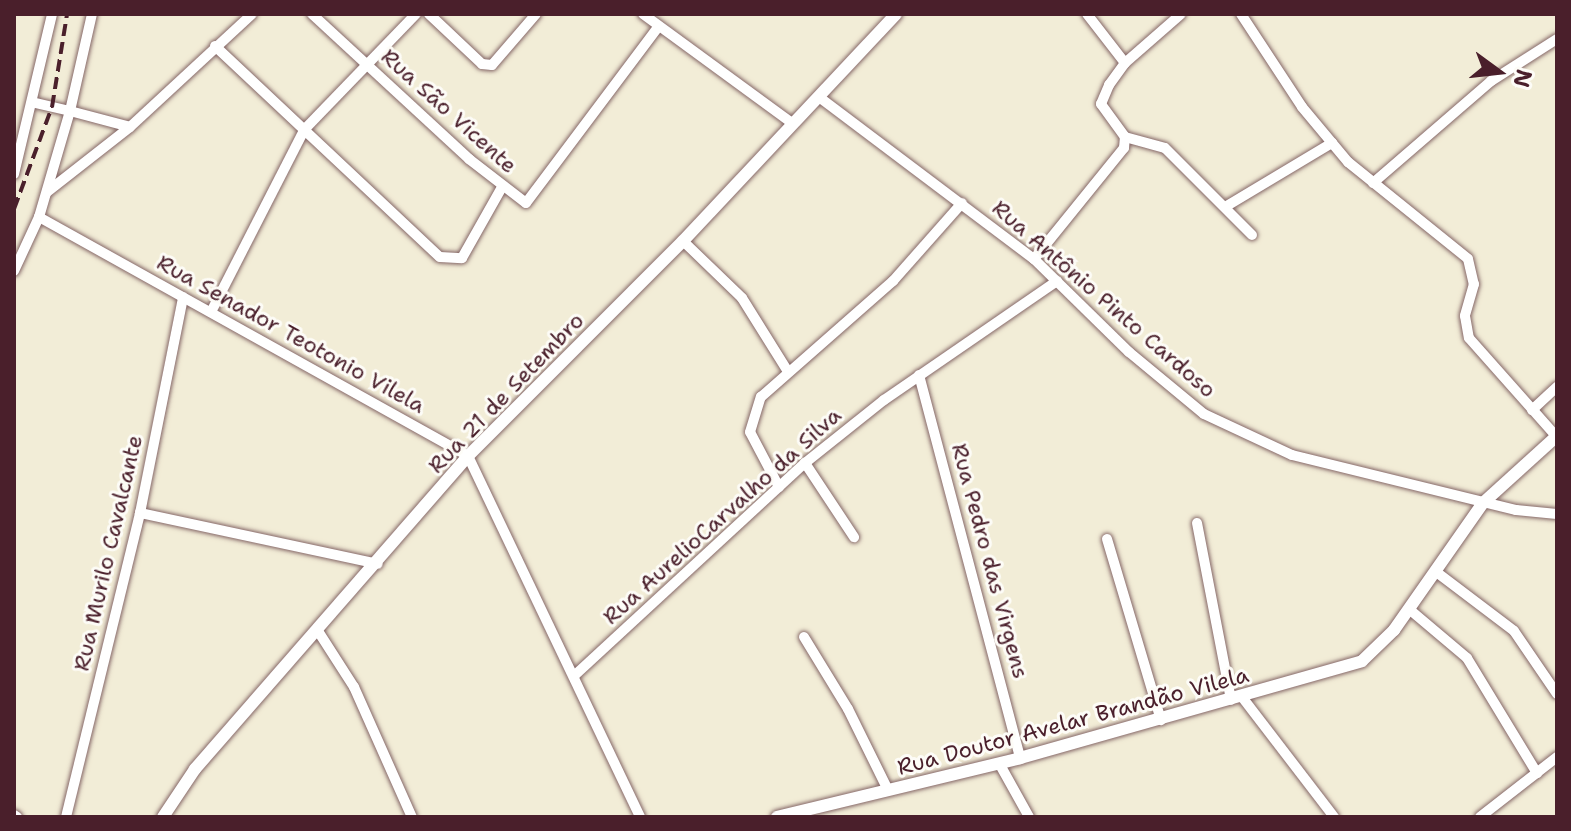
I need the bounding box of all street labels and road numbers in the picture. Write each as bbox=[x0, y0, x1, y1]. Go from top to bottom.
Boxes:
street label: Rua São Vicente bbox=[376, 43, 522, 179]
street label: Rua Antônio Pinto Cardoso bbox=[987, 195, 1221, 403]
street label: Rua Senador Teotonio Vilela bbox=[152, 249, 430, 419]
street label: Rua 21 de Setembro bbox=[423, 307, 589, 479]
street label: Rua AurelioCarvalho da Silva bbox=[598, 402, 846, 630]
street label: Rua Murilo Cavalcante bbox=[68, 433, 148, 673]
street label: Rua Pedro das Virgens bbox=[946, 441, 1034, 681]
street label: Rua Doutor Avelar Brandão Vilela bbox=[894, 661, 1252, 781]

